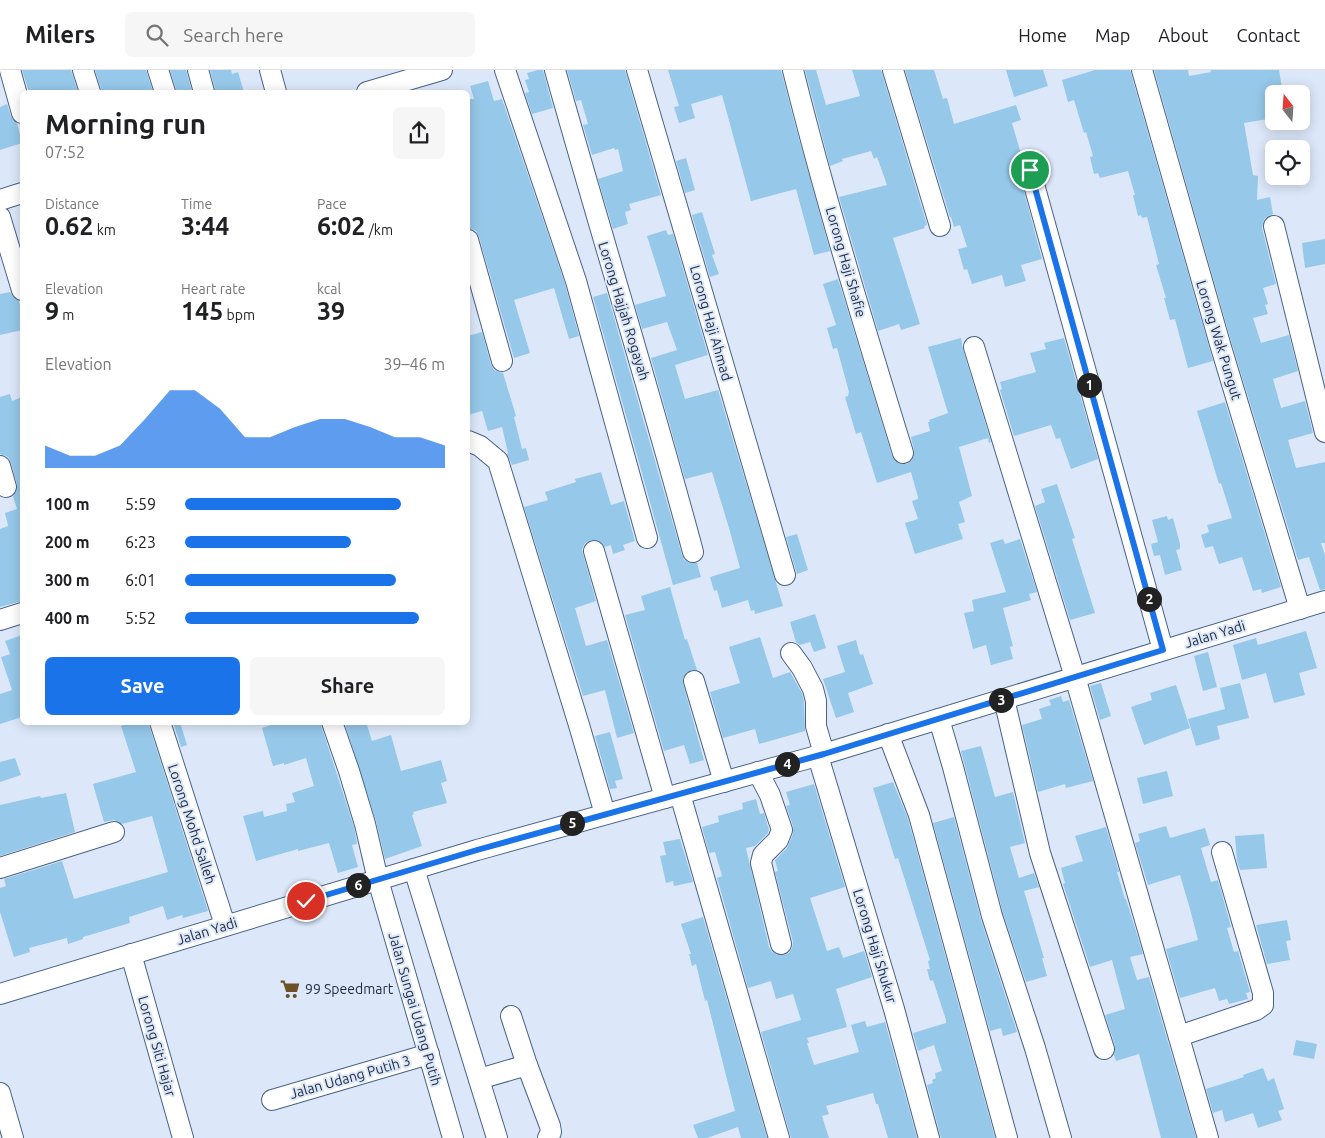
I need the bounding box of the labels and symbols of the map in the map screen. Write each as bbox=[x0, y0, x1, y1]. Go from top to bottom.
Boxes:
north arrow bbox=[1265, 85, 1310, 130]
pin bbox=[1009, 149, 1051, 191]
street label: Lorong Haji Shafie bbox=[823, 205, 869, 319]
street label: Lorong Hajjah Rogayah bbox=[595, 240, 653, 382]
street label: Lorong Haji Ahmad bbox=[687, 263, 735, 383]
street label: Lorong Wak Pungut bbox=[1193, 278, 1245, 402]
pin: 1 bbox=[1076, 372, 1102, 398]
pin: 2 bbox=[1136, 586, 1162, 612]
street label: Jalan Yadi bbox=[1183, 617, 1247, 651]
pin: 3 bbox=[988, 688, 1014, 712]
pin: 4 bbox=[774, 752, 800, 776]
street label: Lorong Mohd Salleh bbox=[165, 762, 219, 886]
pin: 5 bbox=[560, 810, 584, 836]
pin: 6 bbox=[346, 872, 370, 898]
pin bbox=[285, 880, 327, 922]
street label: Lorong Haji Shukur bbox=[850, 887, 900, 1006]
street label: Jalan Yadi bbox=[175, 914, 239, 948]
street label: Jalan Sungai Udang Putih bbox=[385, 930, 445, 1088]
supermarket icon: 99 Speedmart bbox=[279, 978, 301, 1000]
place label: 99 Speedmart bbox=[305, 981, 394, 997]
street label: Lorong Siti Hajar bbox=[135, 994, 179, 1099]
street label: Jalan Udang Putih 3 bbox=[288, 1052, 412, 1102]

